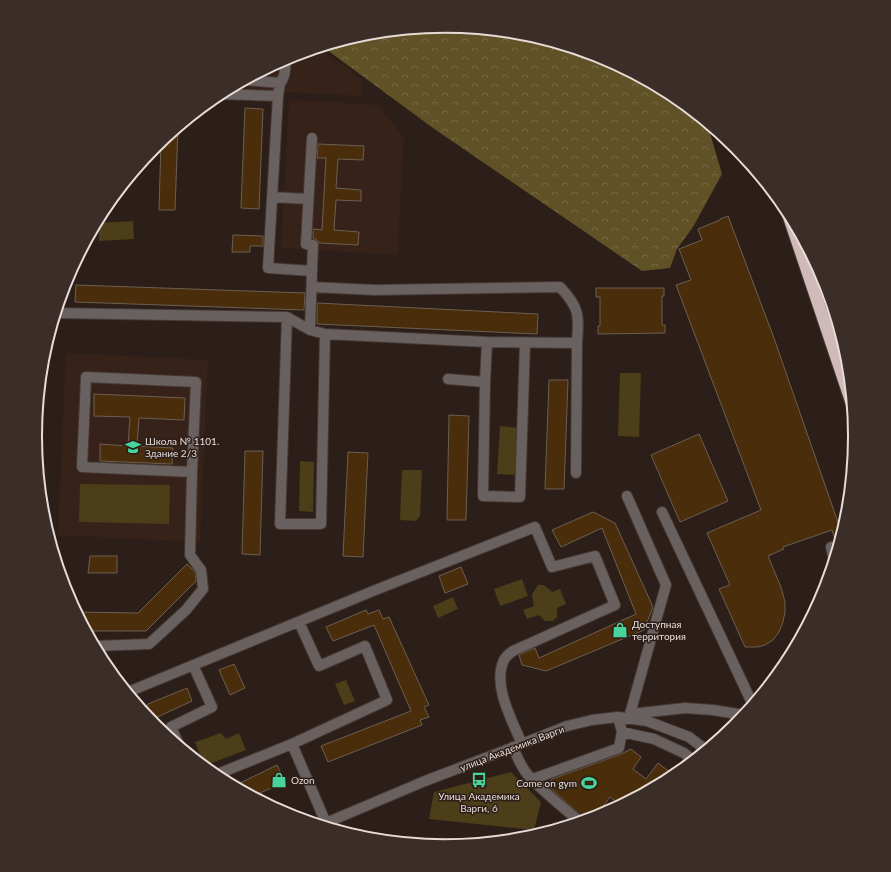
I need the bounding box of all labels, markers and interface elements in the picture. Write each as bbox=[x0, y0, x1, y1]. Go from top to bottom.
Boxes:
place label: Школа № 1101. Здание 2/3 bbox=[145, 435, 219, 459]
school or university icon: Школа № 1101. Здание 2/3 bbox=[124, 438, 142, 456]
place label: Доступная территория bbox=[632, 618, 686, 642]
shop icon: Доступная территория bbox=[611, 621, 629, 639]
street label: улица Академика Варги bbox=[458, 723, 566, 773]
shop icon: Ozon bbox=[270, 771, 288, 789]
bus stop icon: Улица Академика Варги, 6 bbox=[470, 771, 488, 789]
place label: Ozon bbox=[291, 774, 315, 786]
sports icon: Come on gym bbox=[580, 774, 598, 792]
place label: Come on gym bbox=[516, 777, 577, 789]
place label: Улица Академика Варги, 6 bbox=[438, 790, 520, 814]

